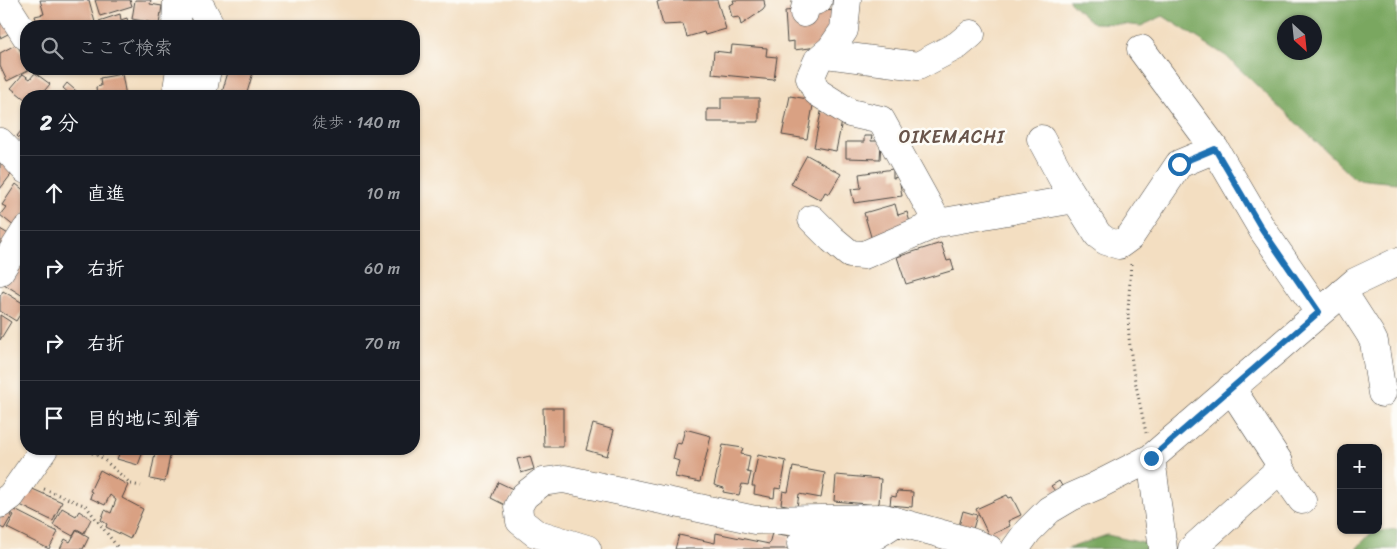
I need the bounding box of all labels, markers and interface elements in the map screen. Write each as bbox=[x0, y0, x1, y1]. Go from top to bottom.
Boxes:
north arrow bbox=[1277, 15, 1322, 60]
search box bbox=[20, 20, 420, 75]
text: ここで検索 bbox=[78, 31, 173, 64]
icon: search bbox=[38, 34, 66, 62]
text: 2 分 bbox=[40, 104, 79, 142]
text: 徒歩 · 140 m bbox=[312, 108, 400, 137]
district label: OIKEMACHI bbox=[899, 121, 1006, 153]
route start bbox=[1168, 153, 1191, 176]
text: 直進 bbox=[87, 177, 125, 210]
icon: ahead bbox=[40, 179, 68, 207]
text: 10 m bbox=[367, 179, 400, 208]
text: 右折 bbox=[87, 252, 125, 285]
icon: right bbox=[40, 254, 68, 282]
text: 60 m bbox=[364, 254, 400, 283]
text: 右折 bbox=[87, 327, 125, 360]
icon: right bbox=[40, 329, 68, 357]
text: 70 m bbox=[364, 329, 400, 358]
text: 目的地に到着 bbox=[87, 402, 201, 435]
icon: arrive bbox=[40, 404, 68, 432]
map controls bbox=[1337, 444, 1382, 534]
button: + bbox=[1337, 444, 1382, 489]
route end bbox=[1140, 447, 1163, 470]
button: − bbox=[1337, 489, 1382, 534]

